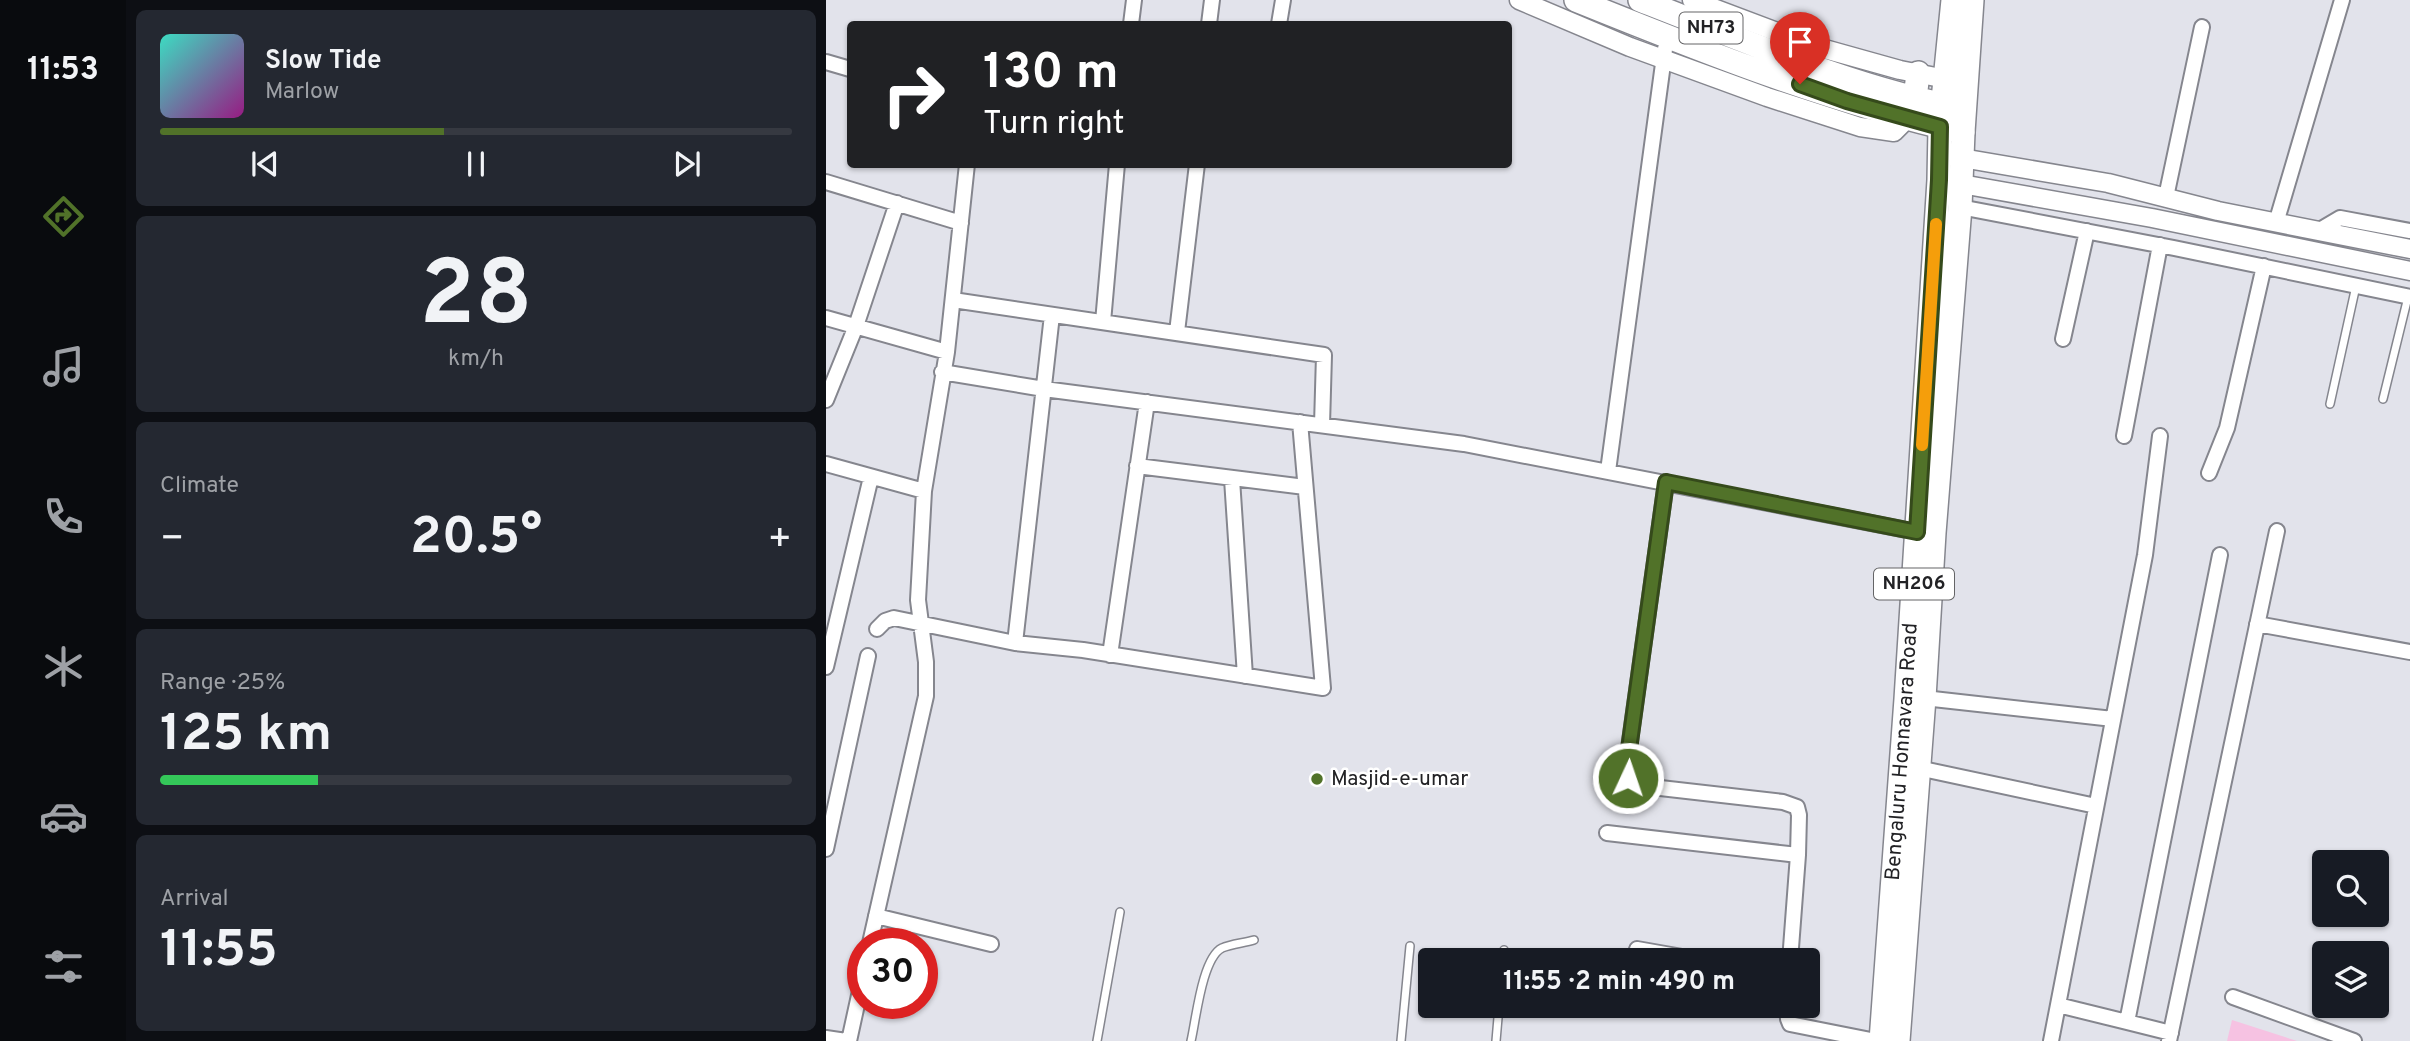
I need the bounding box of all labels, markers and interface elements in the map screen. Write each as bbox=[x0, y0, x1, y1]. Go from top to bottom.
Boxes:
road number: NH73 bbox=[1680, 12, 1743, 44]
pin bbox=[1770, 12.0, 1830, 84]
icon: arrive bbox=[1781, 23, 1819, 61]
text: 130 m bbox=[983, 44, 1119, 106]
text: Slow Tide bbox=[265, 45, 382, 78]
icon: right bbox=[868, 49, 959, 140]
text: 11:53 bbox=[27, 51, 99, 91]
text: Marlow bbox=[265, 78, 339, 107]
text: Turn right bbox=[983, 105, 1125, 145]
icon: previous bbox=[246, 145, 284, 183]
icon: pause bbox=[457, 145, 495, 183]
icon: next bbox=[668, 145, 706, 183]
icon: directions bbox=[39, 192, 88, 241]
text: 28 bbox=[420, 242, 532, 357]
icon: music bbox=[39, 342, 88, 391]
text: km/h bbox=[448, 345, 504, 374]
text: Climate bbox=[160, 472, 239, 501]
icon: phone bbox=[39, 492, 88, 541]
text: 20.5° bbox=[410, 506, 542, 572]
text: − bbox=[160, 516, 185, 565]
text: + bbox=[767, 516, 792, 565]
road number: NH206 bbox=[1874, 568, 1954, 600]
street label: Bengaluru Honnavara Road bbox=[1879, 622, 1924, 882]
icon: climate bbox=[39, 642, 88, 691]
text: Range · 25% bbox=[160, 669, 285, 698]
text: 125 km bbox=[160, 703, 332, 769]
position arrow bbox=[1591, 741, 1665, 815]
place label: Masjid-e-umar bbox=[1331, 766, 1468, 793]
marker: Masjid-e-umar bbox=[1309, 771, 1325, 787]
icon: car bbox=[39, 792, 88, 841]
map controls bbox=[2312, 850, 2389, 1018]
button: search bbox=[2312, 850, 2389, 927]
text: Arrival bbox=[160, 885, 229, 914]
text: 11:55 bbox=[160, 919, 278, 985]
speed limit sign: 30 bbox=[847, 928, 938, 1019]
button: layers bbox=[2312, 941, 2389, 1018]
icon: filters bbox=[39, 942, 88, 991]
text: 11:55 · 2 min · 490 m bbox=[1503, 966, 1735, 999]

